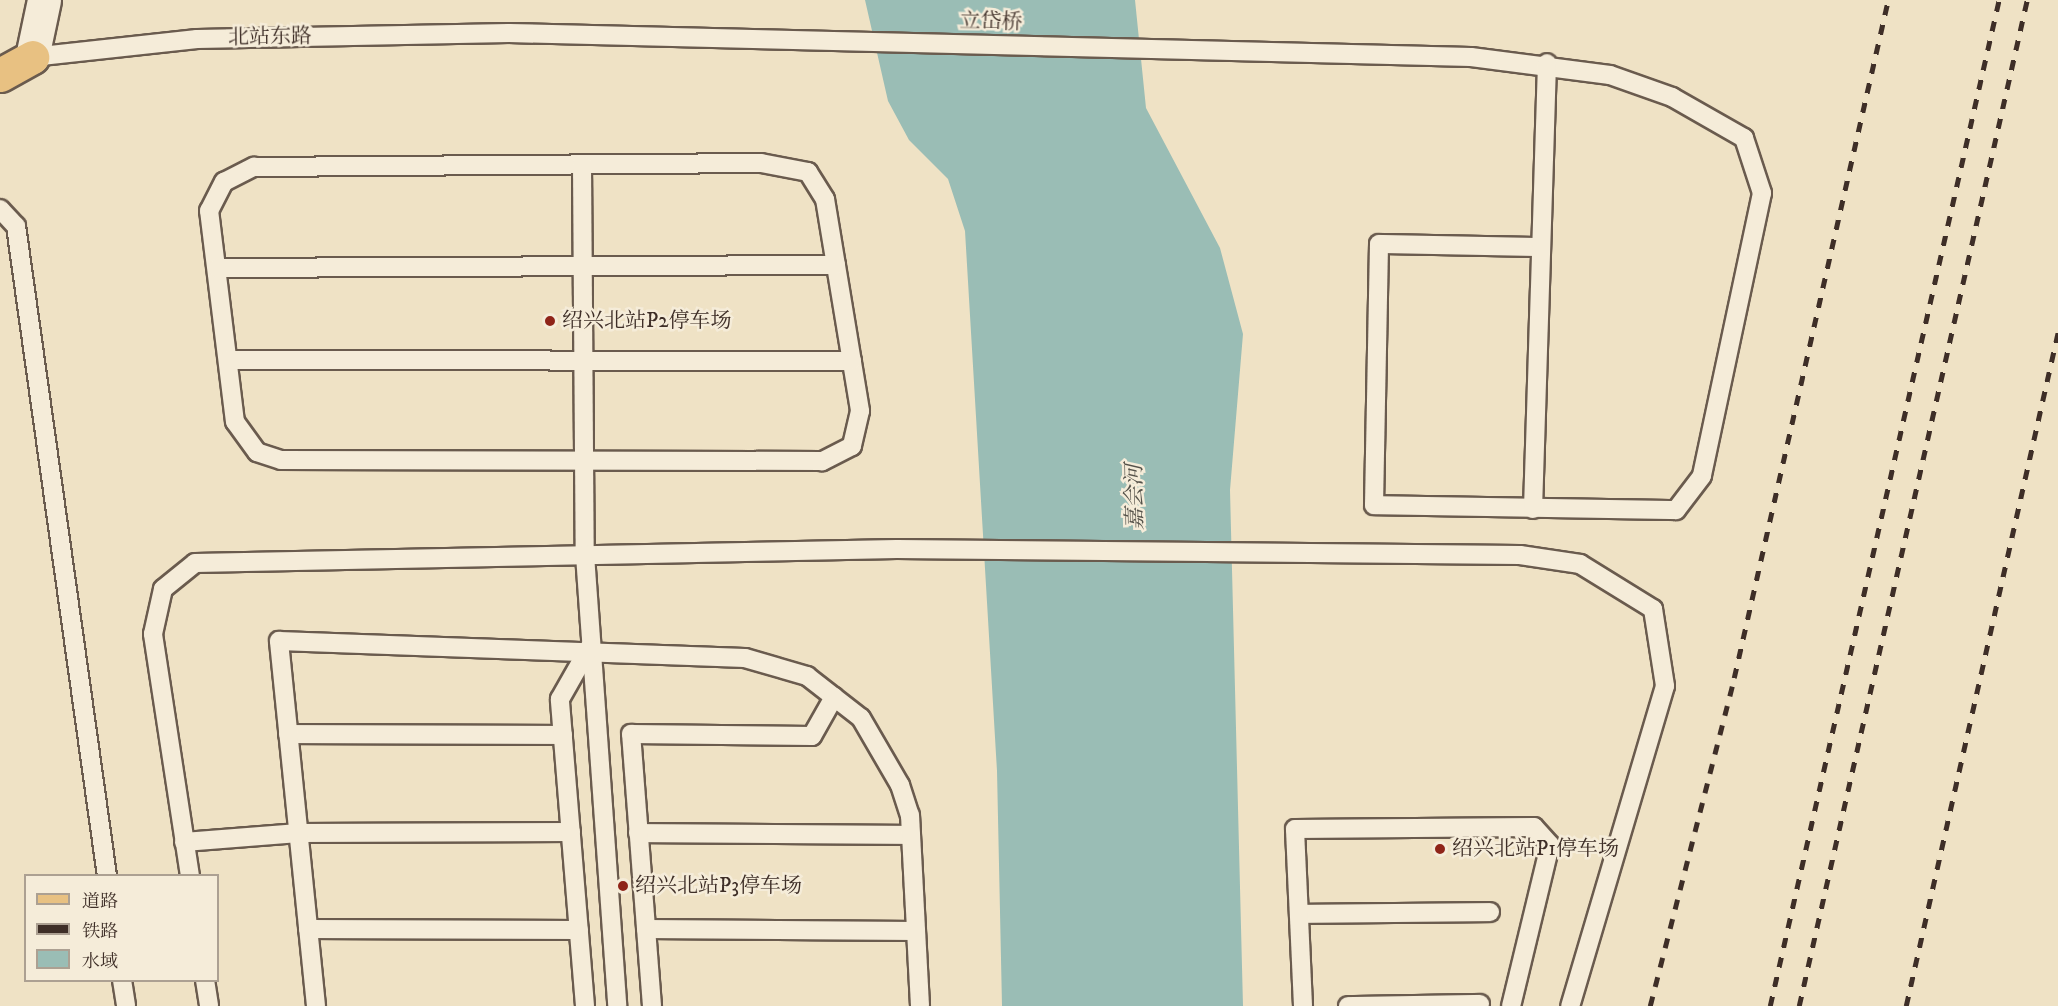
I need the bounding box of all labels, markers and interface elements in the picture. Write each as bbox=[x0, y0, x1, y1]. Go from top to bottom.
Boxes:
street label: 立岱桥 bbox=[959, 9, 1023, 35]
street label: 北站东路 bbox=[228, 24, 312, 50]
place label: 绍兴北站P2停车场 bbox=[562, 308, 732, 334]
marker: 绍兴北站P2停车场 bbox=[543, 314, 557, 328]
water label: 嘉会河 bbox=[1121, 464, 1149, 530]
place label: 绍兴北站P1停车场 bbox=[1452, 836, 1619, 862]
marker: 绍兴北站P1停车场 bbox=[1433, 842, 1447, 856]
place label: 绍兴北站P3停车场 bbox=[635, 873, 802, 899]
legend bbox=[24, 874, 219, 982]
marker: 绍兴北站P3停车场 bbox=[616, 879, 630, 893]
text: 道路 bbox=[82, 891, 118, 913]
text: 铁路 bbox=[82, 921, 118, 943]
text: 水域 bbox=[82, 951, 118, 973]

